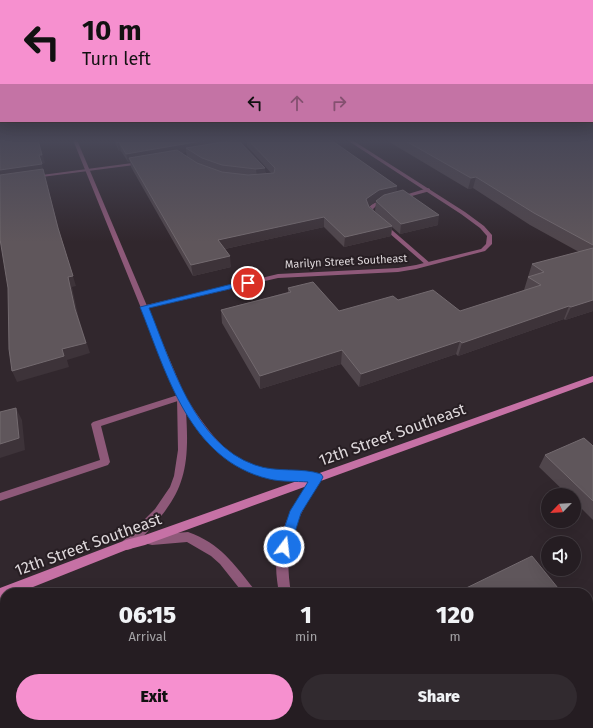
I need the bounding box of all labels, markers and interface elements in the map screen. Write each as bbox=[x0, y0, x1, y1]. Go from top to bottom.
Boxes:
text: 10 m bbox=[82, 14, 142, 47]
icon: left bbox=[16, 16, 68, 68]
text: Turn left bbox=[82, 48, 151, 70]
icon: left bbox=[244, 92, 266, 114]
icon: ahead bbox=[286, 92, 308, 114]
icon: right bbox=[328, 92, 350, 114]
street label: Marilyn Street Southeast bbox=[284, 252, 408, 271]
pin bbox=[231, 266, 265, 300]
icon: arrive bbox=[237, 272, 259, 294]
street label: 12th Street Southeast bbox=[316, 399, 468, 470]
north arrow bbox=[541, 488, 581, 528]
map controls bbox=[541, 488, 581, 576]
street label: 12th Street Southeast bbox=[12, 509, 164, 580]
position arrow bbox=[263, 526, 305, 568]
button: sound bbox=[541, 536, 581, 576]
text: 06:15 bbox=[119, 601, 176, 629]
text: 1 bbox=[300, 601, 312, 629]
text: 120 bbox=[436, 601, 474, 629]
text: Arrival bbox=[128, 629, 167, 644]
text: min bbox=[295, 629, 317, 644]
text: m bbox=[450, 629, 461, 644]
button: Exit bbox=[16, 674, 293, 720]
button: Share bbox=[301, 674, 577, 720]

